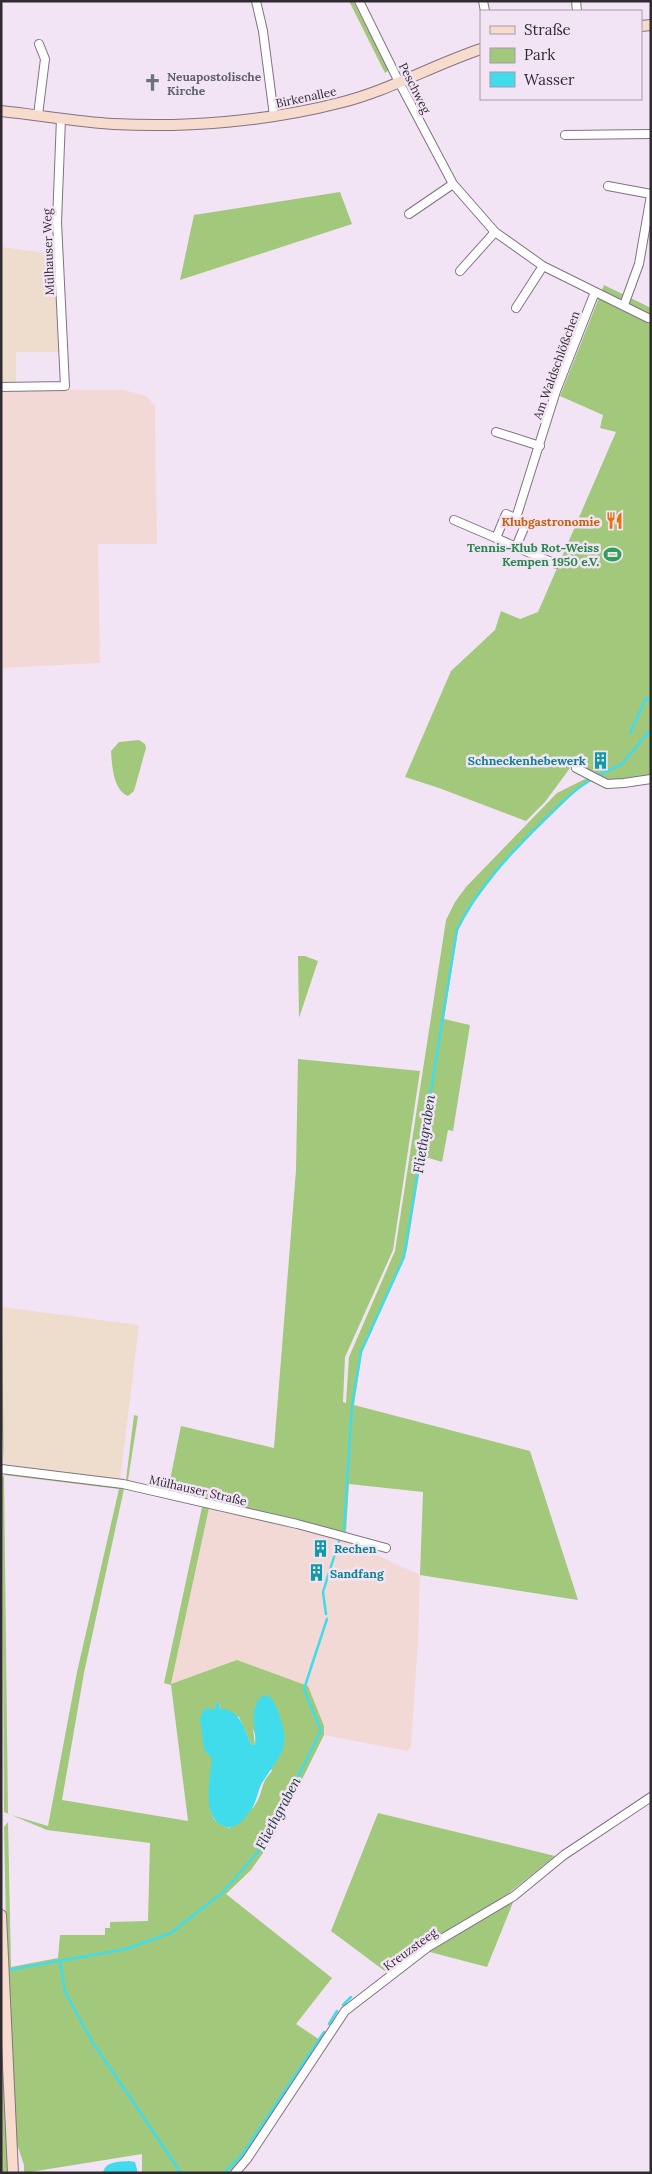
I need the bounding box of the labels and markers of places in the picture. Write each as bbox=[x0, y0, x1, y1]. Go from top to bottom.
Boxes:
place label: Neuapostolische Kirche bbox=[167, 69, 262, 98]
church icon: Neuapostolische Kirche bbox=[143, 73, 163, 93]
restaurant icon: Klubgastronomie bbox=[604, 511, 624, 531]
place label: Klubgastronomie bbox=[501, 514, 601, 529]
place label: Tennis-Klub Rot-Weiss Kempen 1950 e.V. bbox=[467, 540, 599, 569]
sports icon: Tennis-Klub Rot-Weiss Kempen 1950 e.V. bbox=[603, 544, 623, 564]
building icon: Schneckenhebewerk bbox=[590, 750, 610, 770]
place label: Schneckenhebewerk bbox=[468, 753, 586, 768]
building icon: Rechen bbox=[310, 1538, 330, 1558]
place label: Rechen bbox=[334, 1541, 377, 1556]
building icon: Sandfang bbox=[306, 1563, 326, 1583]
place label: Sandfang bbox=[330, 1566, 385, 1581]

